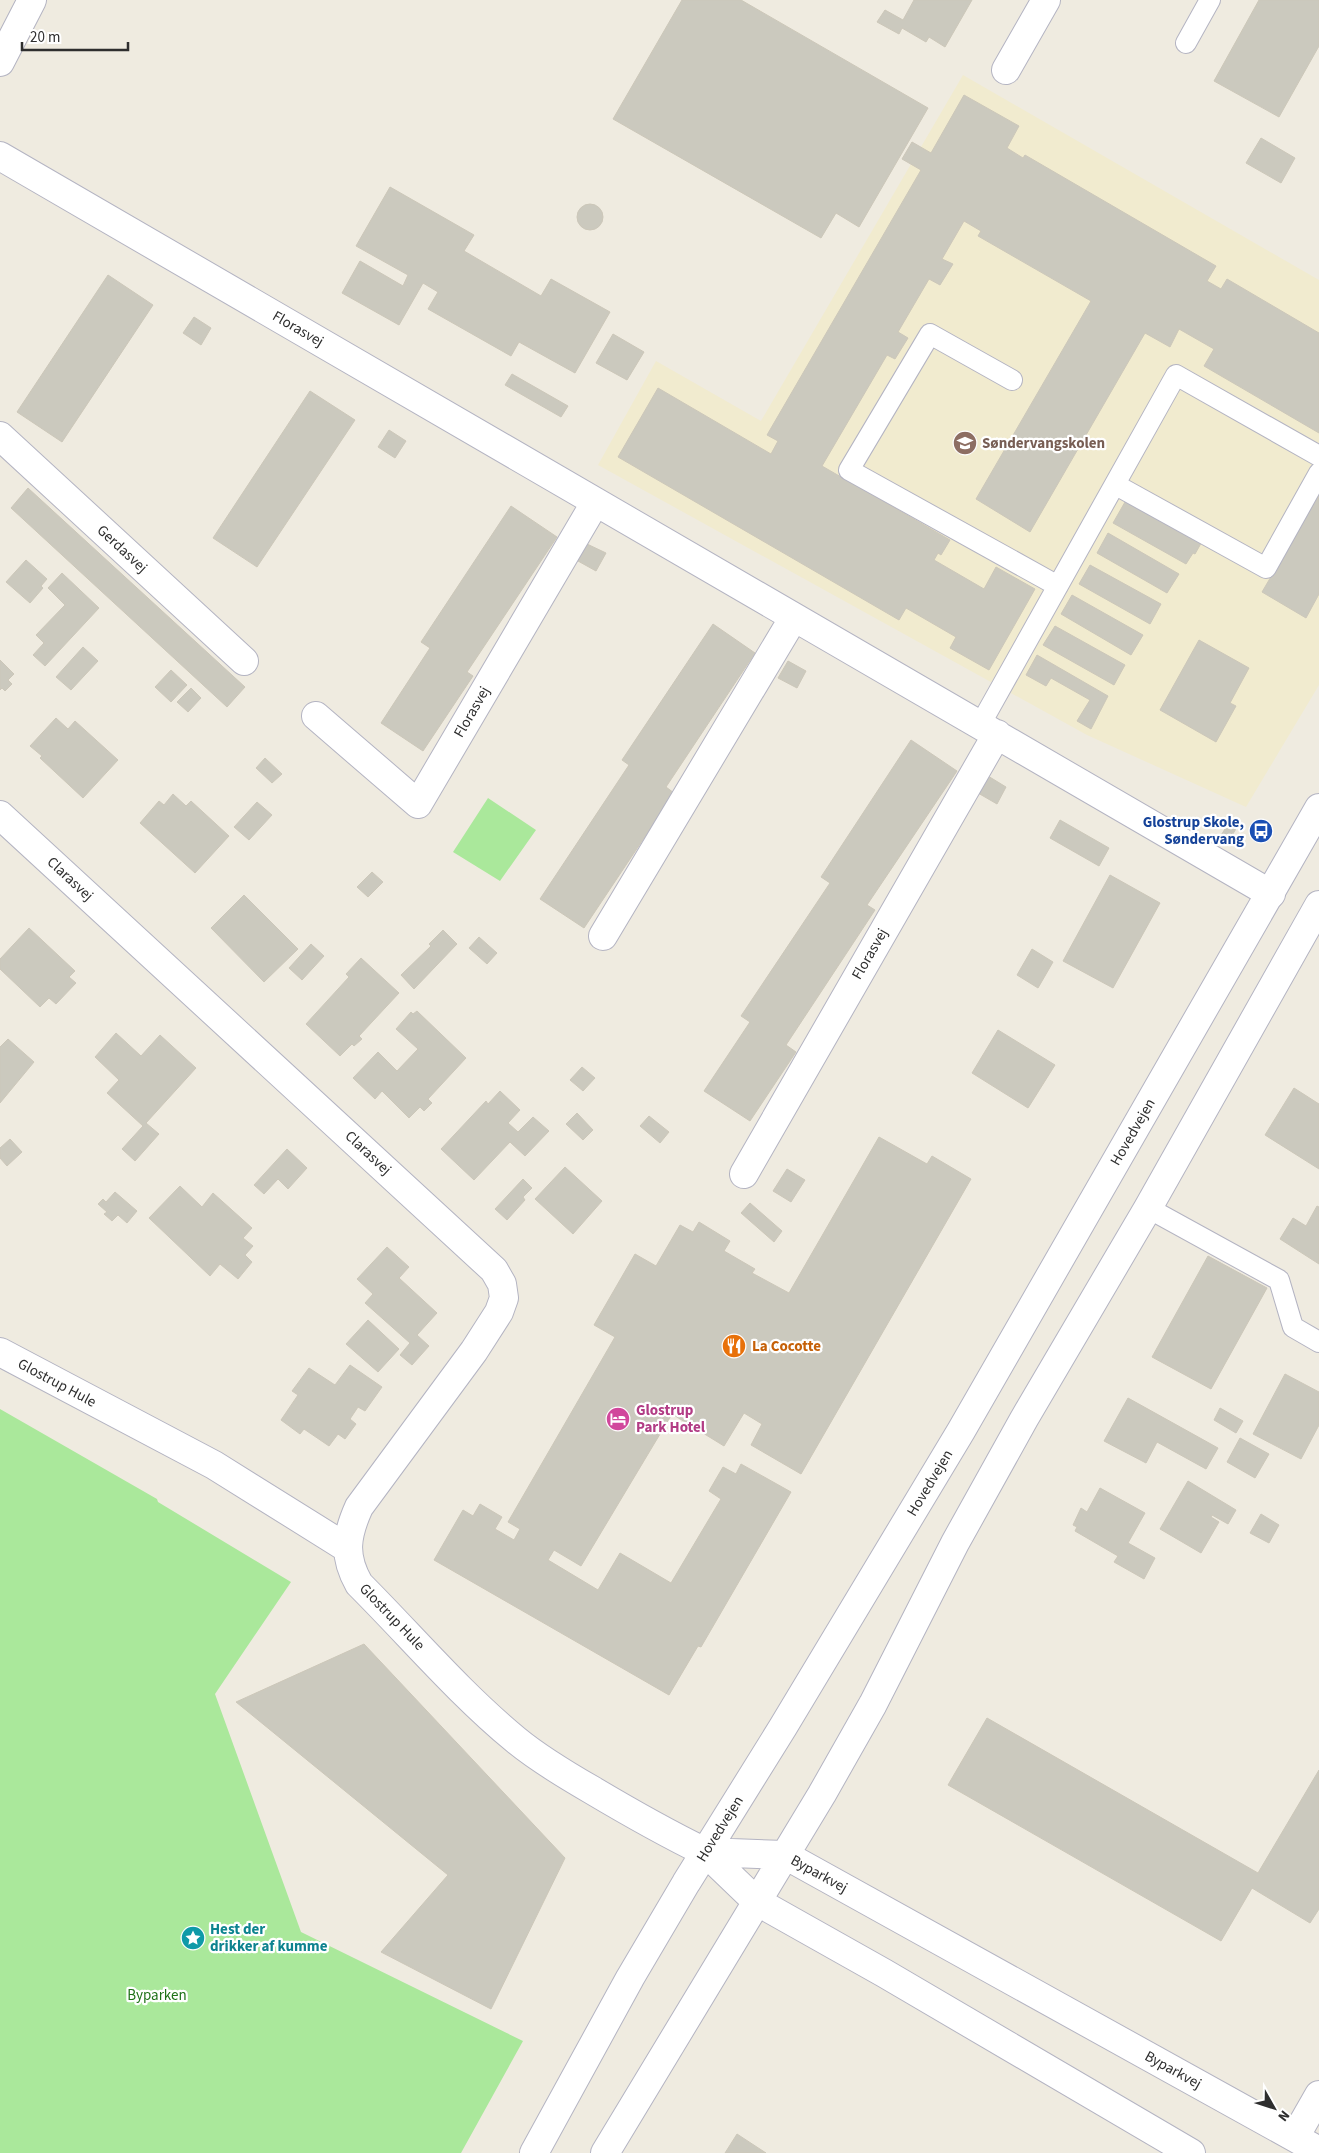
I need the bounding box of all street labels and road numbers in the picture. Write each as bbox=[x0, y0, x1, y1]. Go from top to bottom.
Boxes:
street label: Florasvej bbox=[268, 306, 328, 352]
street label: Gerdasvej bbox=[92, 520, 152, 578]
street label: Florasvej bbox=[449, 682, 495, 742]
street label: Clarasvej bbox=[42, 852, 98, 906]
street label: Florasvej bbox=[847, 924, 893, 984]
street label: Hovedvejen bbox=[1105, 1095, 1161, 1169]
street label: Clarasvej bbox=[340, 1126, 396, 1180]
street label: Glostrup Hule bbox=[14, 1354, 100, 1412]
street label: Hovedvejen bbox=[902, 1446, 958, 1520]
street label: Glostrup Hule bbox=[355, 1579, 429, 1655]
street label: Hovedvejen bbox=[691, 1792, 749, 1866]
street label: Byparkvej bbox=[787, 1850, 851, 1898]
street label: Byparkvej bbox=[1141, 2046, 1205, 2094]

